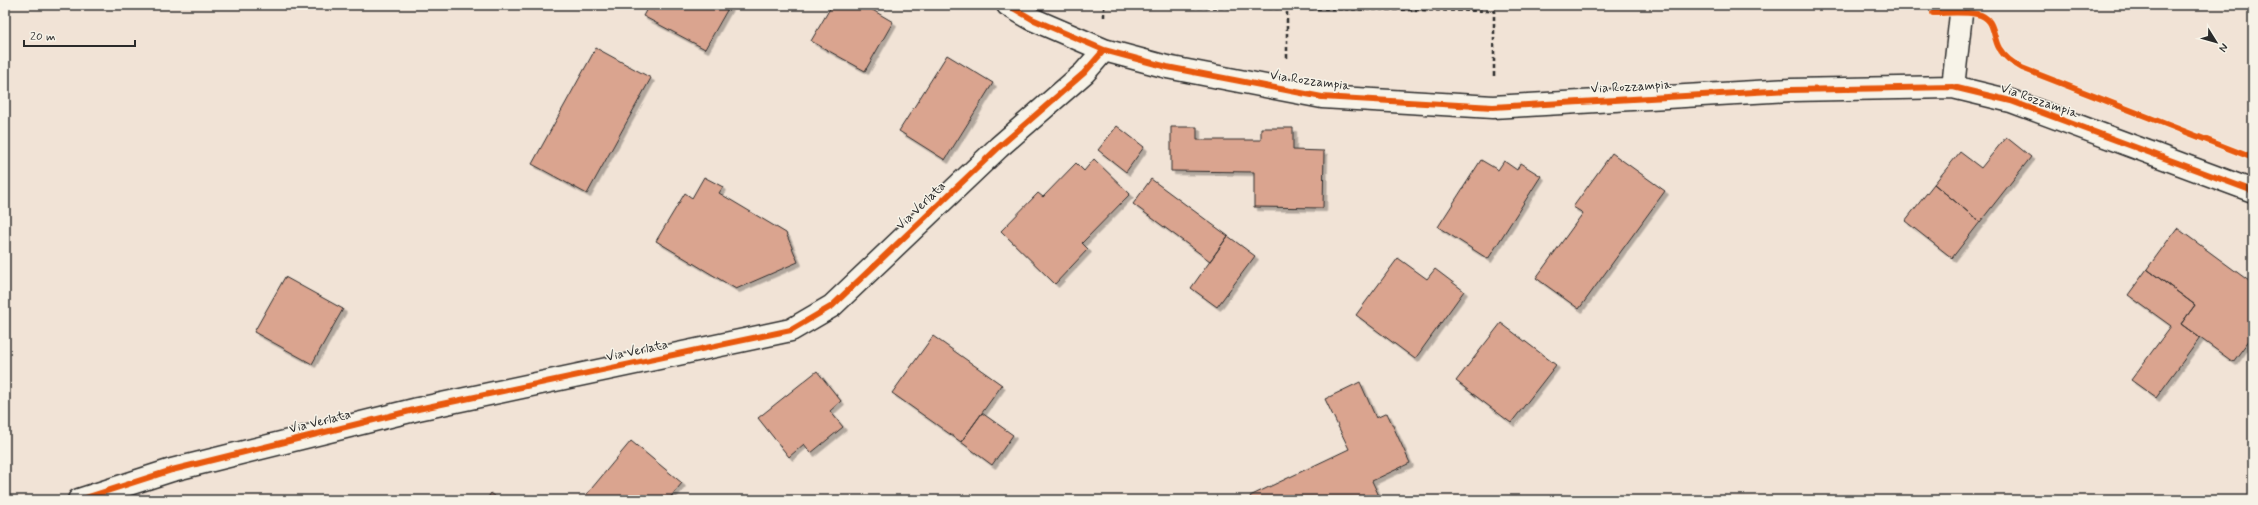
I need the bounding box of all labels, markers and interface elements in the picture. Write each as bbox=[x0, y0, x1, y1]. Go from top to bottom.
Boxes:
scale bar bbox=[24, 22, 135, 48]
north arrow bbox=[2196, 22, 2236, 62]
text: 20 m bbox=[30, 29, 56, 45]
text: N bbox=[2215, 40, 2231, 55]
street label: Via Rozzampia bbox=[1269, 67, 1351, 95]
street label: Via Rozzampia bbox=[1590, 76, 1672, 98]
street label: Via Rozzampia bbox=[1998, 80, 2080, 122]
street label: Via Verlata bbox=[892, 178, 950, 234]
street label: Via Verlata bbox=[604, 336, 670, 366]
street label: Via Verlata bbox=[287, 406, 353, 438]

